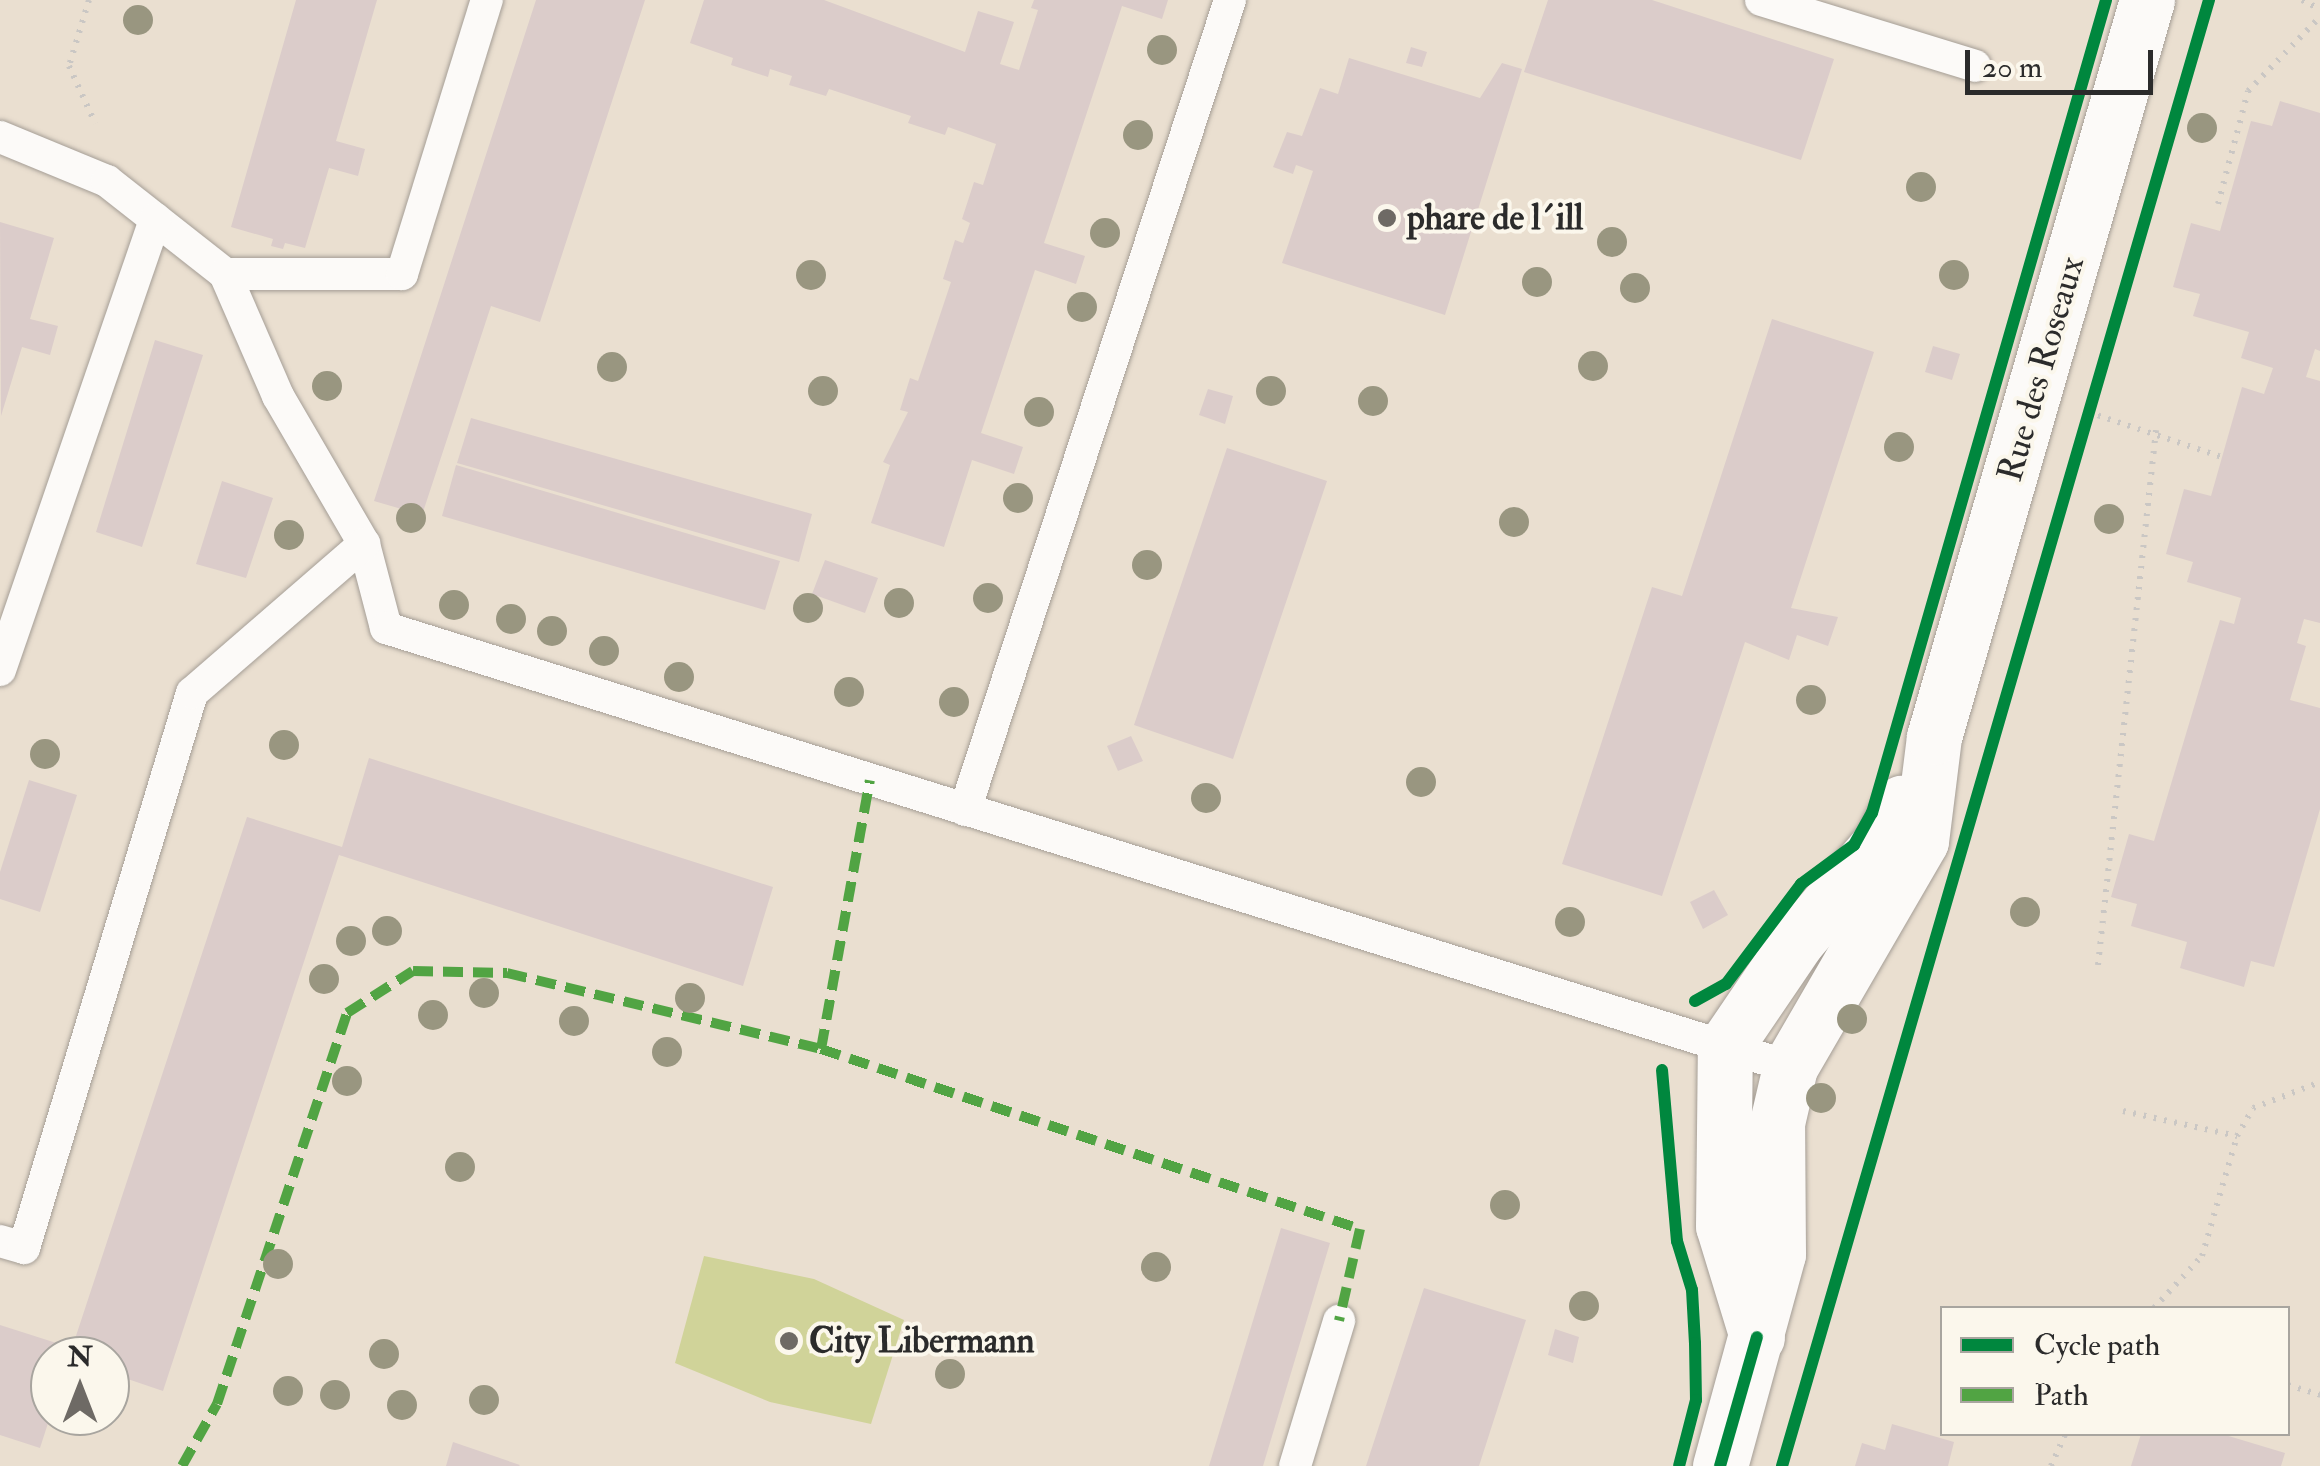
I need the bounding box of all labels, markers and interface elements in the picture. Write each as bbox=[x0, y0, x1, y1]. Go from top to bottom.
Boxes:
scale bar bbox=[1970, 30, 2158, 92]
text: 20 m bbox=[1982, 49, 2042, 86]
place label: phare de l´ill bbox=[1407, 197, 1583, 239]
marker: phare de l´ill bbox=[1376, 207, 1398, 229]
street label: Rue des Roseaux bbox=[1989, 252, 2093, 486]
legend bbox=[1940, 1306, 2290, 1436]
place label: City Libermann bbox=[809, 1320, 1035, 1362]
text: Cycle path bbox=[2034, 1327, 2160, 1364]
marker: City Libermann bbox=[778, 1330, 800, 1352]
north arrow bbox=[30, 1336, 130, 1436]
text: N bbox=[67, 1340, 93, 1375]
text: Path bbox=[2034, 1377, 2089, 1414]

